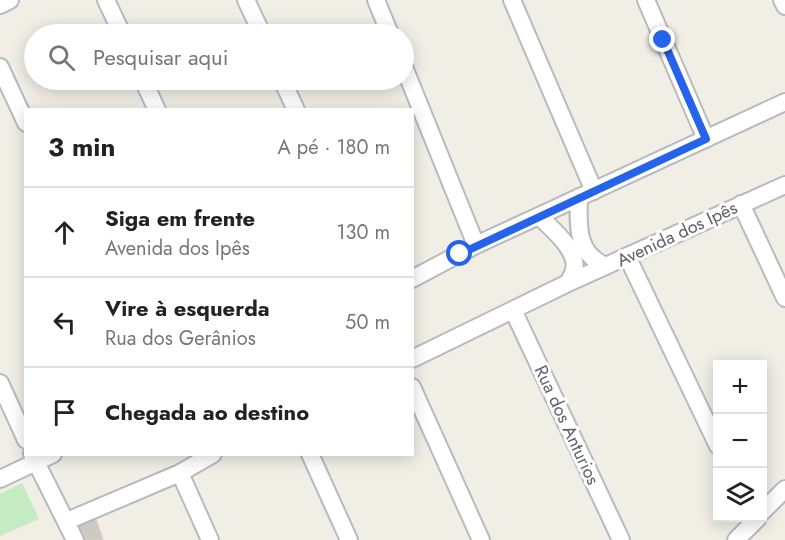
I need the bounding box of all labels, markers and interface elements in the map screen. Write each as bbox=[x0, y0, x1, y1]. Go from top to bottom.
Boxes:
search box bbox=[24, 24, 414, 90]
route end bbox=[649, 26, 675, 52]
icon: search bbox=[45, 41, 78, 74]
text: Pesquisar aqui bbox=[93, 41, 228, 73]
text: 3 min bbox=[48, 128, 115, 166]
text: A pé · 180 m bbox=[278, 133, 390, 162]
street label: Avenida dos Ipês bbox=[612, 195, 742, 273]
text: Siga em frente bbox=[105, 202, 255, 234]
icon: ahead bbox=[48, 216, 81, 249]
text: 130 m bbox=[336, 218, 390, 247]
text: Avenida dos Ipês bbox=[105, 234, 250, 263]
route start bbox=[446, 240, 472, 266]
text: Vire à esquerda bbox=[105, 292, 270, 324]
icon: left bbox=[48, 306, 81, 339]
text: 50 m bbox=[345, 308, 390, 337]
text: Rua dos Gerânios bbox=[105, 324, 256, 353]
map controls bbox=[713, 360, 767, 522]
button: + bbox=[713, 360, 767, 414]
street label: Rua dos Anturios bbox=[528, 361, 606, 489]
icon: arrive bbox=[48, 396, 81, 429]
text: Chegada ao destino bbox=[105, 396, 309, 428]
button: − bbox=[713, 414, 767, 468]
button: layers bbox=[713, 468, 767, 522]

